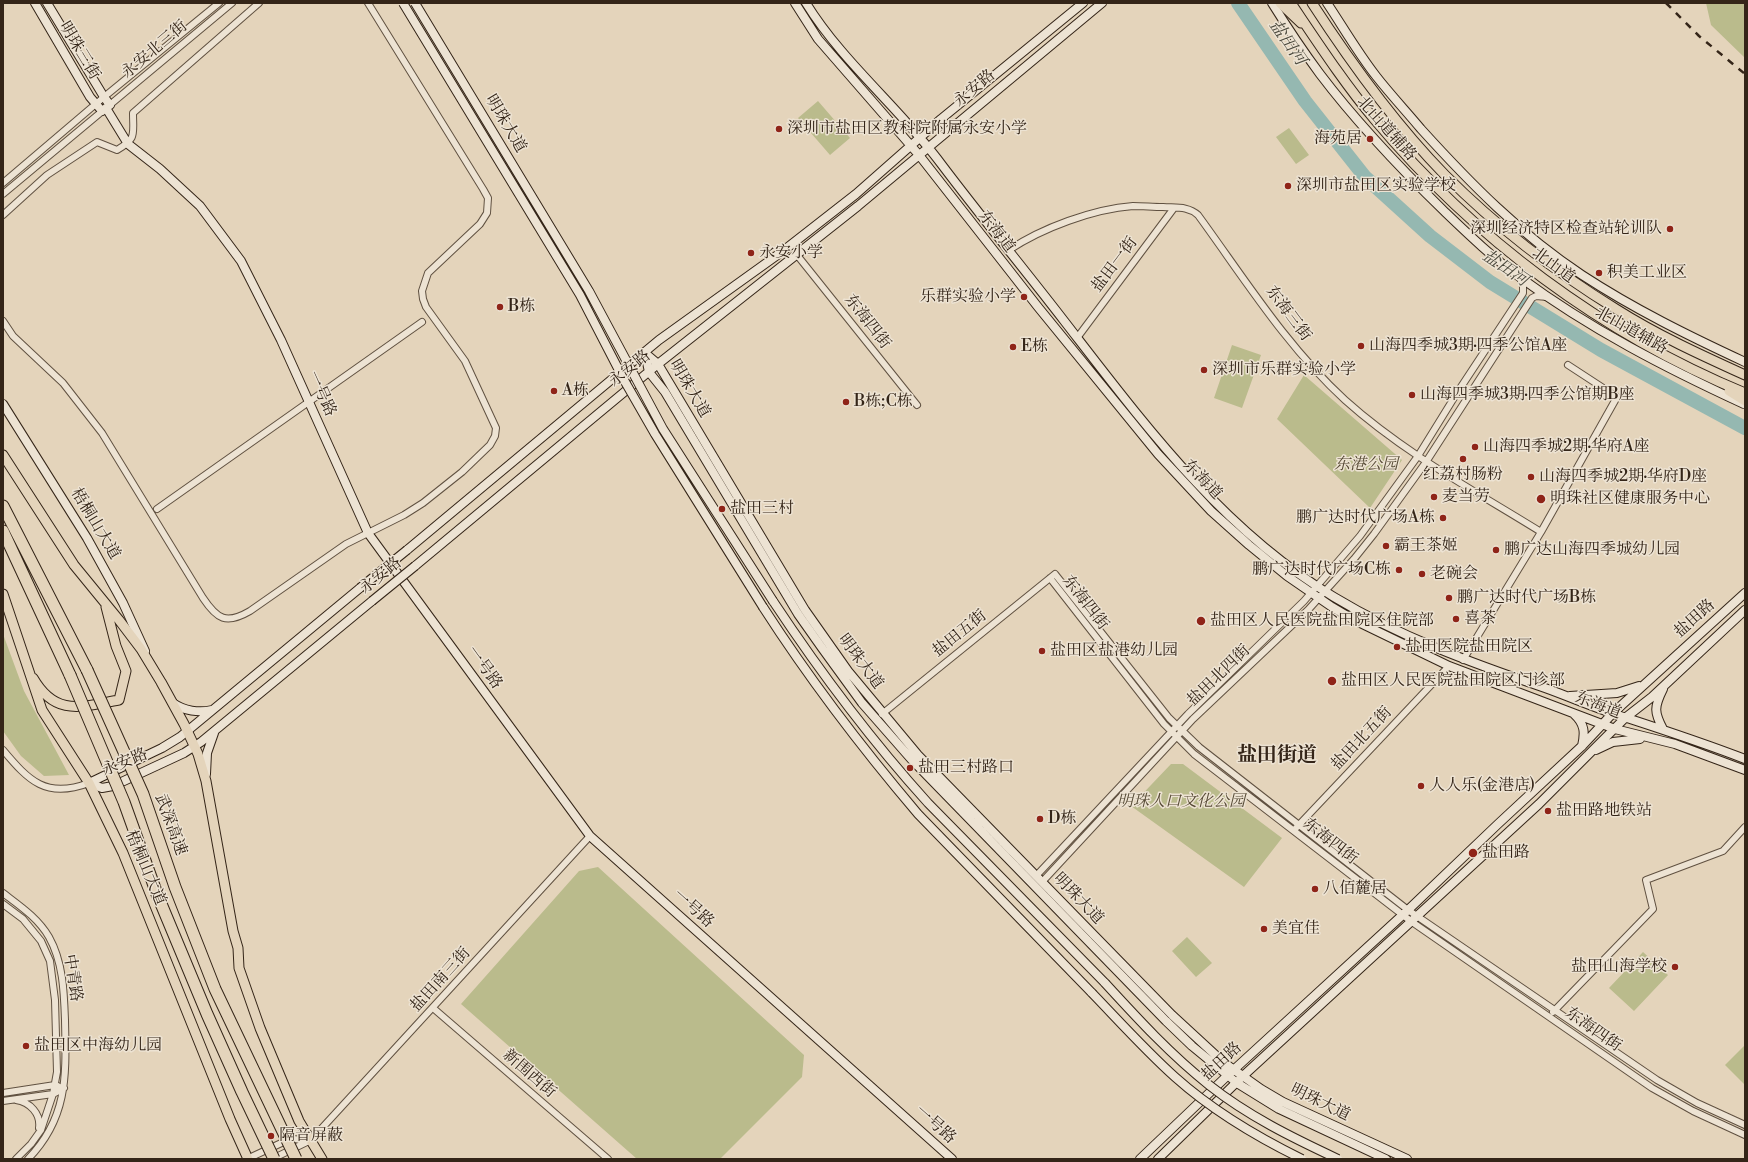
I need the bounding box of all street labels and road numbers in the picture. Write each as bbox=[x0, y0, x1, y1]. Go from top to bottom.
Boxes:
street label: 永安北三街 bbox=[118, 17, 192, 83]
street label: 明珠三街 bbox=[54, 19, 104, 83]
street label: 永安路 bbox=[950, 66, 1000, 112]
street label: 明珠大道 bbox=[480, 92, 530, 156]
street label: 北山道辅路 bbox=[1352, 93, 1420, 165]
street label: 东海道 bbox=[974, 207, 1018, 257]
street label: 盐田一街 bbox=[1088, 234, 1142, 296]
street label: 北山道 bbox=[1528, 244, 1578, 288]
street label: 东海三街 bbox=[1261, 283, 1315, 345]
street label: 东海四街 bbox=[840, 291, 894, 353]
street label: 北山道辅路 bbox=[1591, 303, 1671, 359]
street label: 永安路 bbox=[605, 346, 655, 392]
street label: 明珠大道 bbox=[664, 357, 714, 421]
street label: 一号路 bbox=[302, 368, 340, 420]
street label: 东海道 bbox=[1178, 456, 1226, 504]
street label: 梧桐山大道 bbox=[66, 485, 124, 563]
street label: 永安路 bbox=[356, 553, 406, 599]
street label: 东海四街 bbox=[1058, 572, 1112, 634]
street label: 盐田路 bbox=[1671, 596, 1719, 642]
street label: 盐田五街 bbox=[929, 606, 991, 662]
street label: 明珠大道 bbox=[833, 631, 887, 693]
street label: 盐田北四街 bbox=[1184, 641, 1254, 711]
street label: 一号路 bbox=[462, 643, 506, 693]
street label: 东海道 bbox=[1572, 688, 1624, 724]
street label: 盐田北五街 bbox=[1328, 703, 1396, 775]
street label: 永安路 bbox=[99, 745, 151, 781]
street label: 武深高速 bbox=[150, 792, 190, 858]
street label: 东海四街 bbox=[1299, 815, 1361, 869]
street label: 梧桐山大道 bbox=[121, 827, 169, 909]
street label: 明珠大道 bbox=[1049, 869, 1107, 929]
street label: 一号路 bbox=[669, 886, 717, 932]
street label: 盐田南三街 bbox=[407, 944, 475, 1016]
street label: 中青路 bbox=[59, 953, 85, 1003]
street label: 东海四街 bbox=[1561, 1004, 1625, 1056]
street label: 盐田路 bbox=[1198, 1039, 1246, 1085]
street label: 新围西街 bbox=[499, 1046, 559, 1102]
street label: 明珠大道 bbox=[1287, 1080, 1353, 1126]
street label: 一号路 bbox=[911, 1102, 959, 1148]

